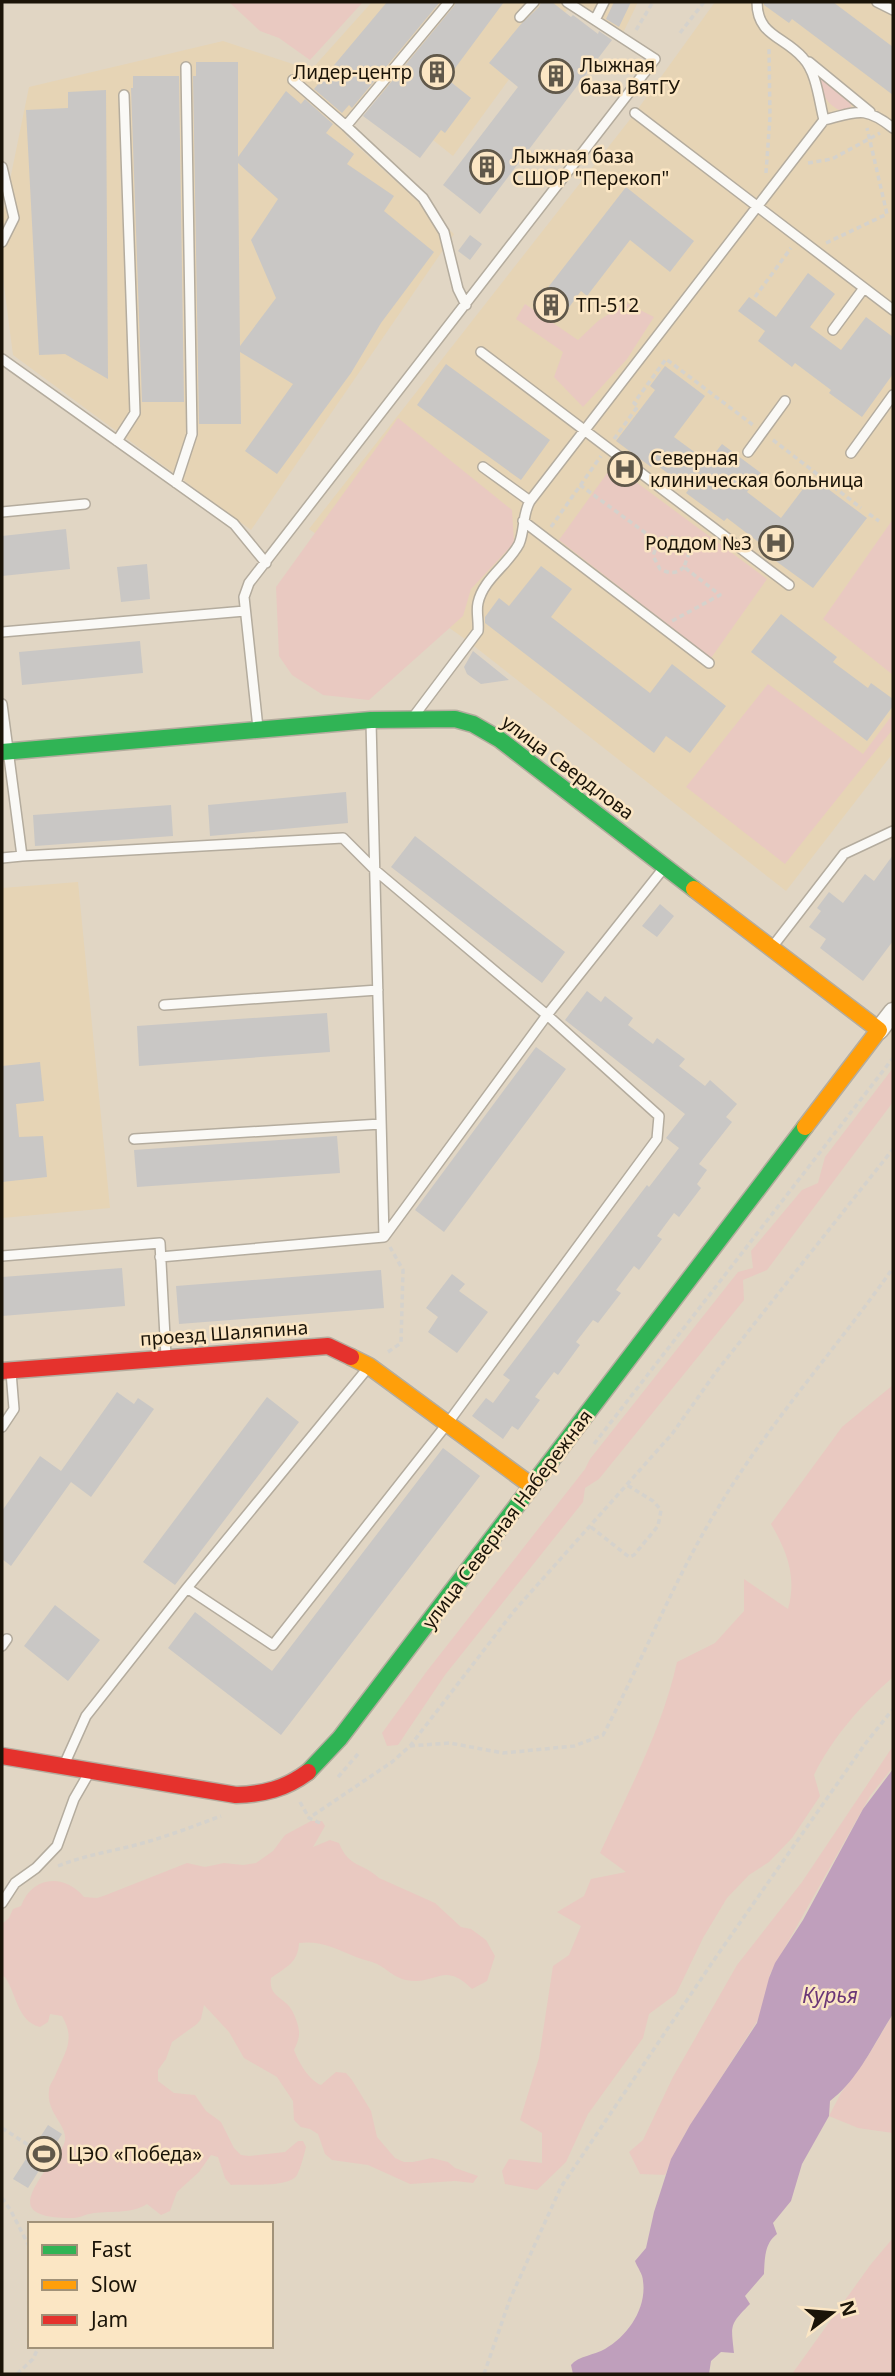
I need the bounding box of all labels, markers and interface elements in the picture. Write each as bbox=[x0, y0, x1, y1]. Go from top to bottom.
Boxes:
place label: Лыжная база ВятГУ bbox=[580, 52, 680, 100]
building icon: Лидер-центр bbox=[418, 53, 456, 91]
building icon: Лыжная база ВятГУ bbox=[537, 57, 575, 95]
place label: Лидер-центр bbox=[293, 59, 412, 85]
place label: Лыжная база СШОР "Перекоп" bbox=[512, 143, 669, 191]
building icon: Лыжная база СШОР "Перекоп" bbox=[468, 148, 506, 186]
building icon: ТП-512 bbox=[532, 286, 570, 324]
place label: ТП-512 bbox=[576, 292, 639, 318]
place label: Северная клиническая больница bbox=[650, 445, 864, 493]
hospital icon: Северная клиническая больница bbox=[606, 450, 644, 488]
hospital icon: Роддом №3 bbox=[757, 524, 795, 562]
place label: Роддом №3 bbox=[645, 530, 752, 556]
street label: улица Свердлова bbox=[497, 709, 639, 825]
street label: проезд Шаляпина bbox=[139, 1314, 309, 1352]
street label: улица Северная Набережная bbox=[416, 1404, 598, 1634]
water label: Курья bbox=[802, 1981, 858, 2009]
sports icon: ЦЭО «Победа» bbox=[25, 2135, 63, 2173]
place label: ЦЭО «Победа» bbox=[68, 2141, 202, 2167]
legend bbox=[28, 2222, 273, 2348]
text: Fast bbox=[91, 2235, 132, 2263]
text: Slow bbox=[91, 2270, 137, 2298]
north arrow bbox=[797, 2278, 867, 2348]
text: N bbox=[834, 2297, 863, 2319]
text: Jam bbox=[89, 2305, 128, 2333]

